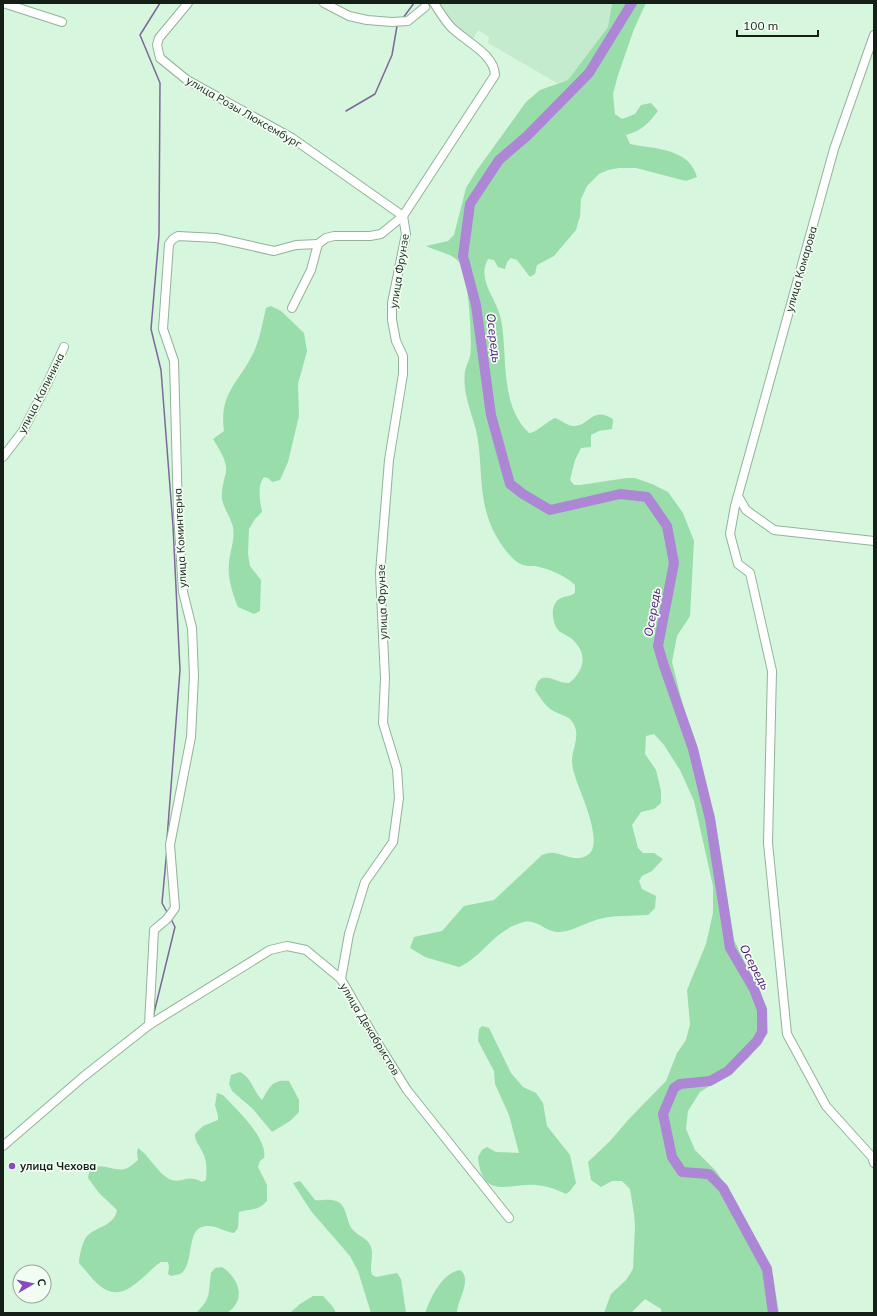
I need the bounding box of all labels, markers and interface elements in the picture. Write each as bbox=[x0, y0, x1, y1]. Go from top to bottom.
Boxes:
scale bar bbox=[737, 12, 818, 38]
text: 100 m bbox=[743, 18, 778, 33]
street label: улица Розы Люксембург bbox=[184, 73, 304, 151]
street label: улица Комарова bbox=[782, 225, 820, 313]
street label: улица Фрунзе bbox=[386, 233, 412, 309]
water label: Осередь bbox=[484, 312, 505, 364]
street label: улица Калинина bbox=[15, 350, 67, 436]
street label: улица Коминтерна bbox=[170, 488, 190, 588]
street label: улица Фрунзе bbox=[374, 564, 390, 640]
water label: Осередь bbox=[640, 586, 664, 638]
water label: Осередь bbox=[737, 941, 774, 993]
street label: улица Декабристов bbox=[337, 980, 403, 1078]
place label: улица Чехова bbox=[20, 1159, 96, 1173]
marker: улица Чехова bbox=[7, 1161, 17, 1171]
north arrow bbox=[12, 1264, 52, 1304]
text: С bbox=[34, 1278, 49, 1288]

